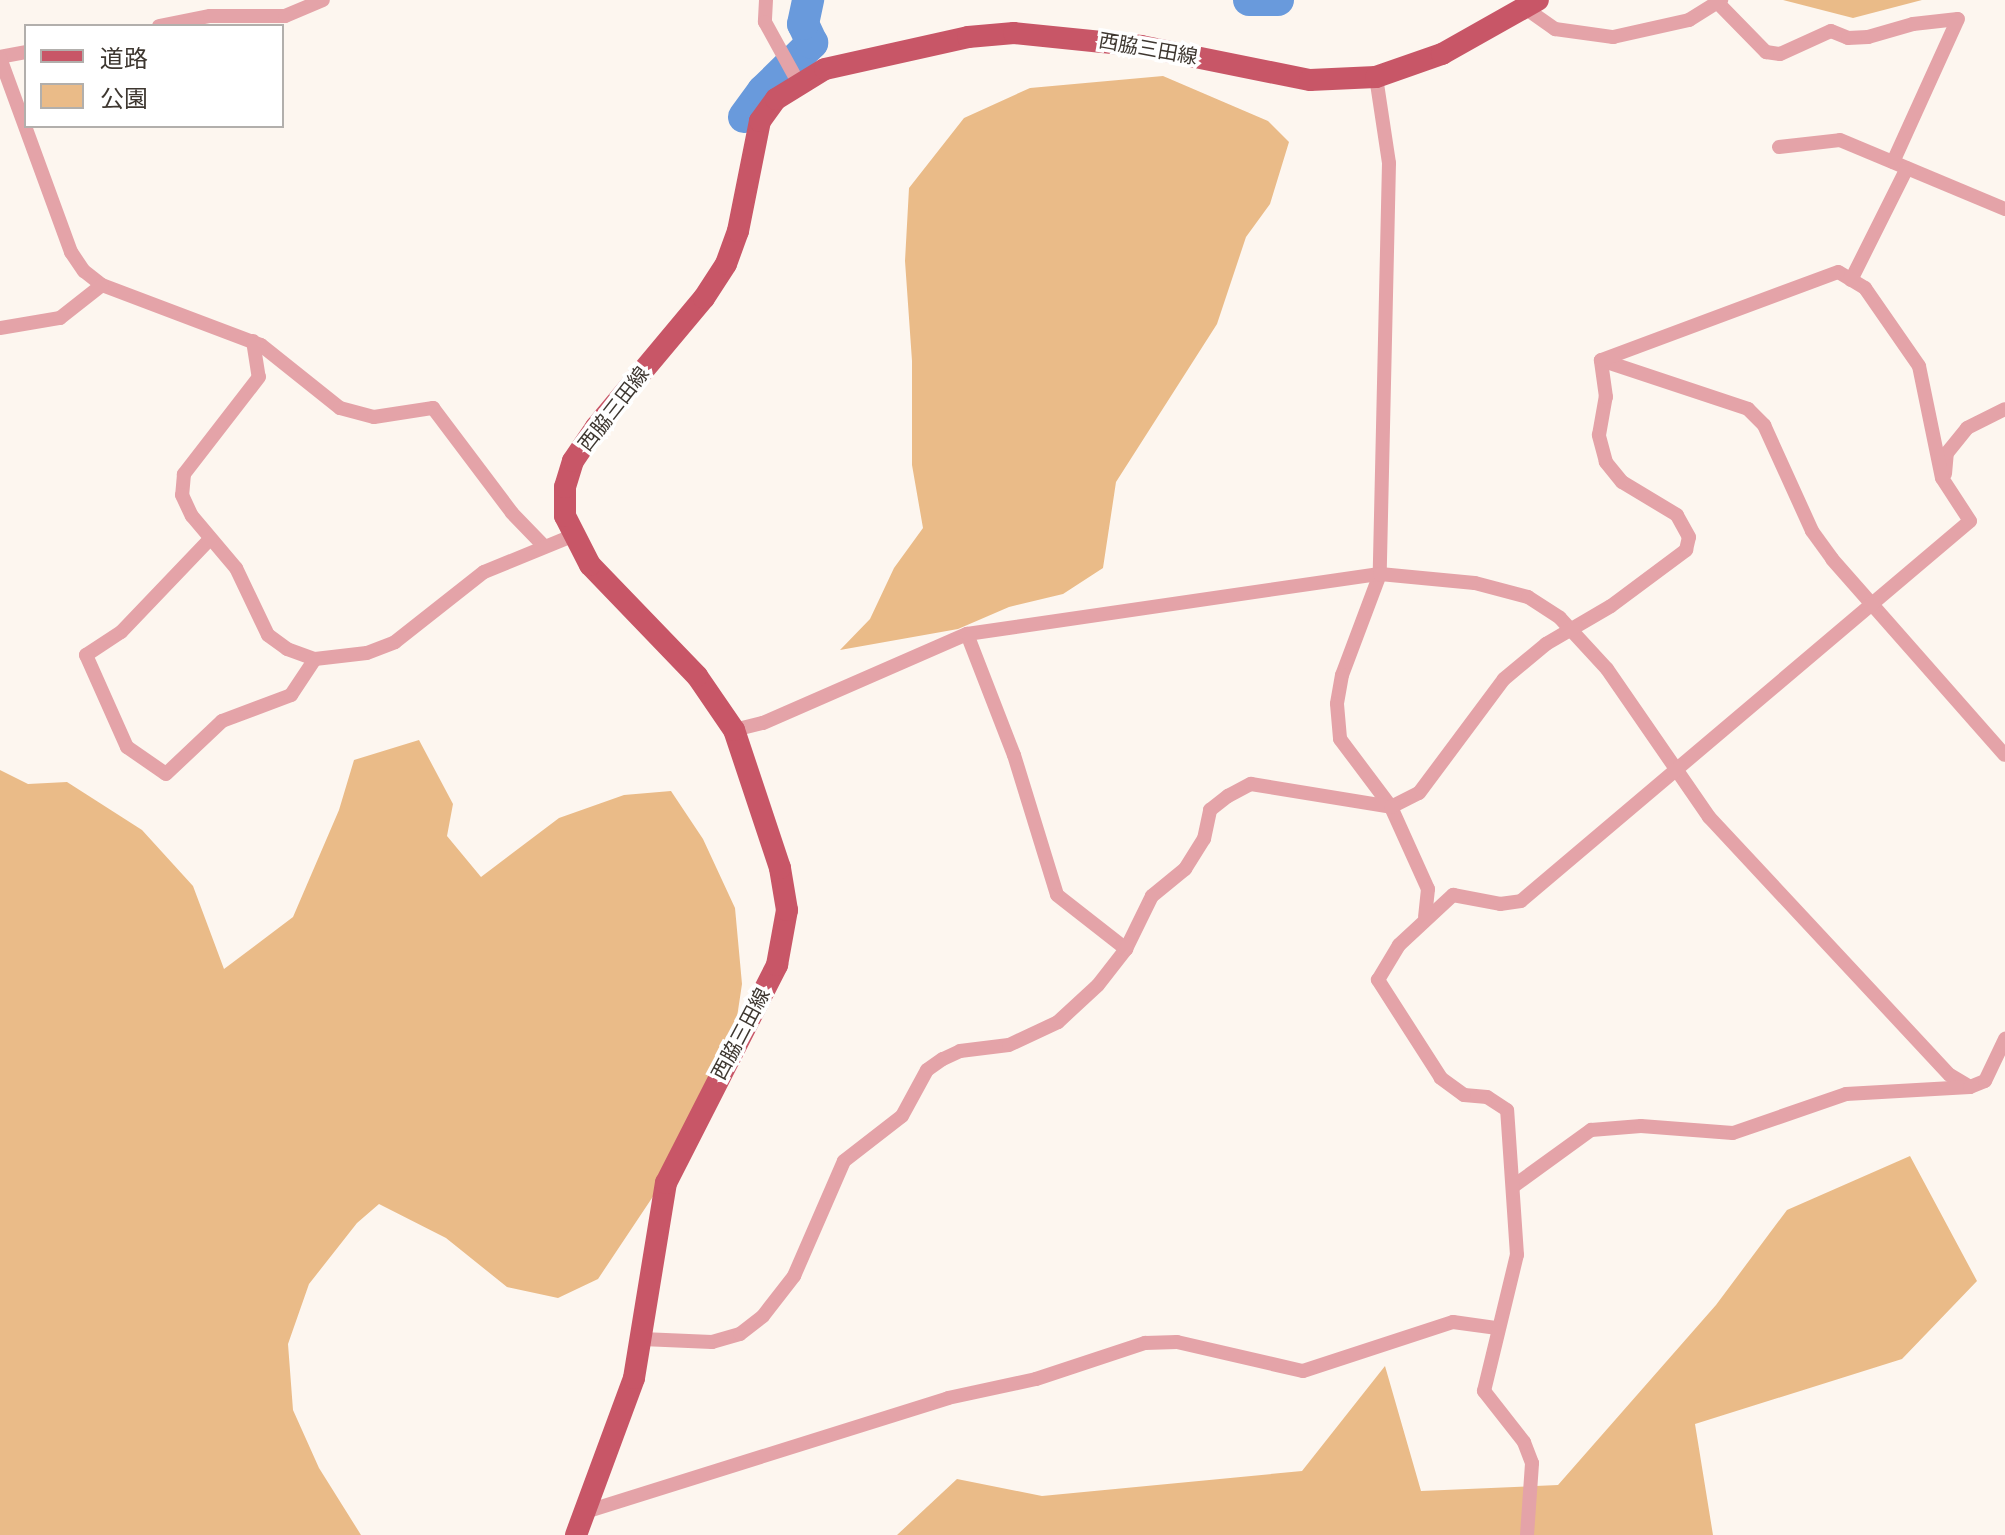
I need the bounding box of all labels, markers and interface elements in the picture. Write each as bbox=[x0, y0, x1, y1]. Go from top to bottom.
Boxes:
legend bbox=[24, 24, 284, 128]
street label: 西脇三田線 bbox=[1097, 28, 1199, 70]
text: 道路 bbox=[100, 44, 148, 72]
text: 公園 bbox=[100, 84, 148, 112]
street label: 西脇三田線 bbox=[574, 362, 654, 456]
street label: 西脇三田線 bbox=[707, 984, 775, 1084]

